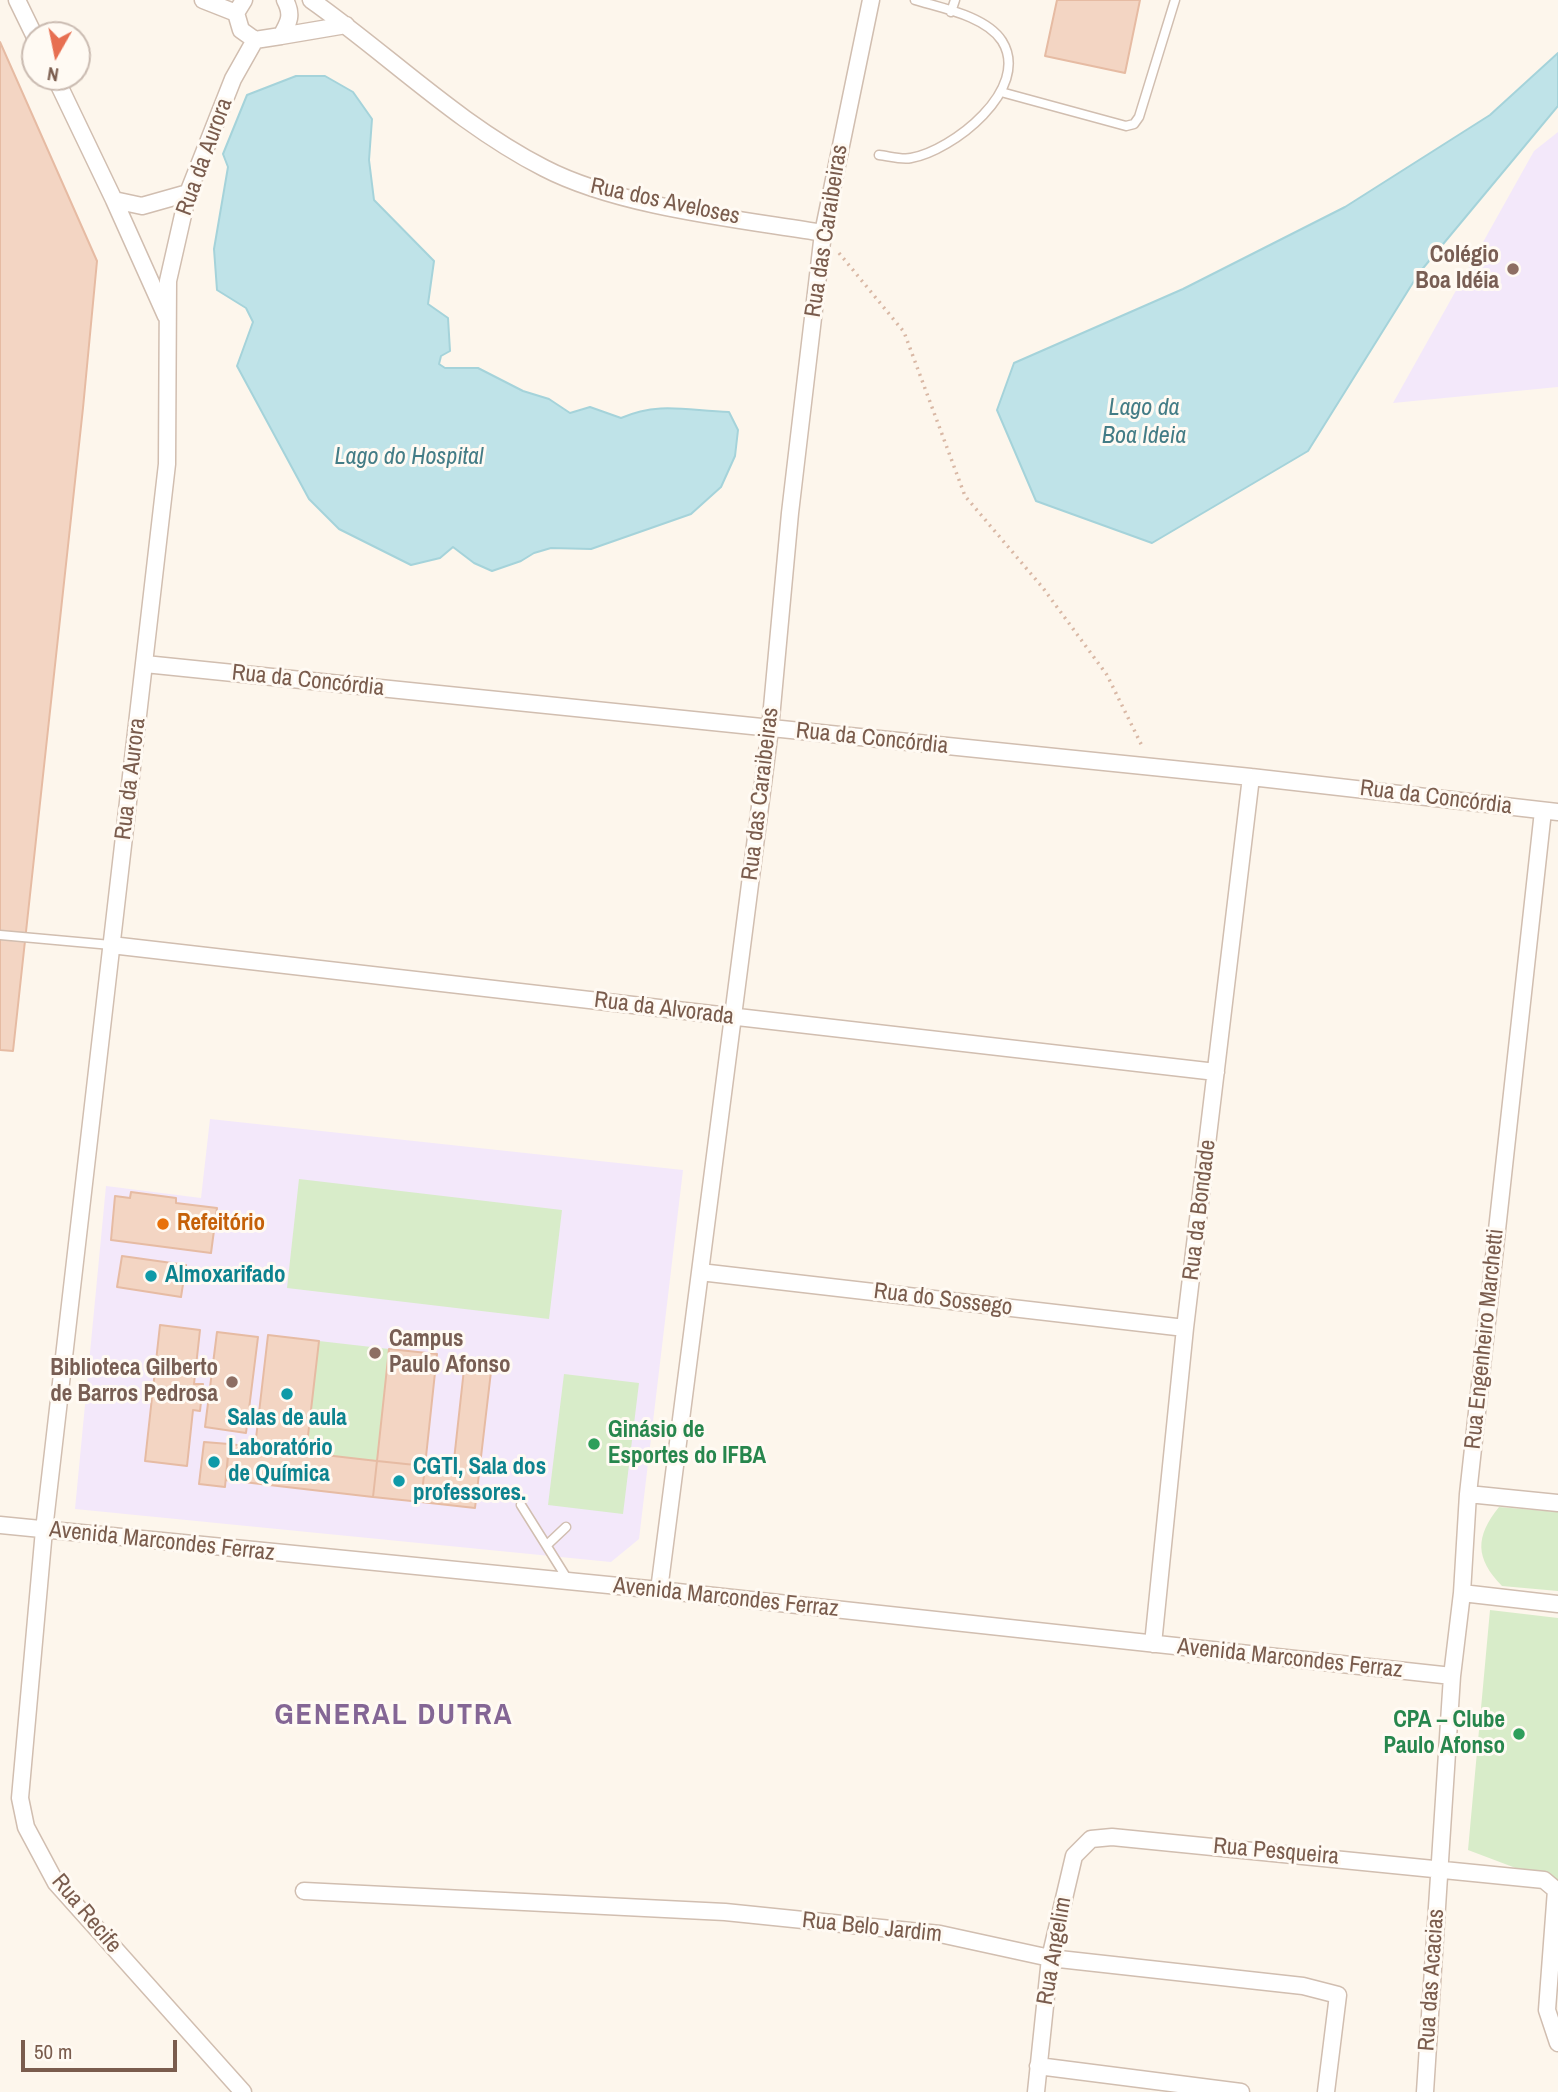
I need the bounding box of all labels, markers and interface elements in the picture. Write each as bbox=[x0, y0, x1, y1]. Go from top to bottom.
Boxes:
north arrow bbox=[21, 21, 91, 91]
text: N bbox=[45, 61, 61, 88]
street label: Rua da Aurora bbox=[171, 95, 239, 219]
street label: Rua das Caraibeiras bbox=[800, 143, 854, 319]
street label: Rua dos Aveloses bbox=[588, 173, 742, 231]
place label: Colégio Boa Idéia bbox=[1415, 242, 1499, 296]
marker: Colégio Boa Idéia bbox=[1505, 261, 1521, 277]
water label: Lago da Boa Ideia bbox=[1102, 395, 1186, 451]
water label: Lago do Hospital bbox=[335, 444, 483, 472]
street label: Rua da Concórdia bbox=[230, 659, 386, 703]
street label: Rua das Caraibeiras bbox=[737, 706, 785, 882]
street label: Rua da Aurora bbox=[110, 716, 152, 842]
street label: Rua da Concórdia bbox=[794, 717, 950, 761]
street label: Rua da Concórdia bbox=[1358, 775, 1514, 821]
street label: Rua da Alvorada bbox=[593, 987, 735, 1031]
street label: Rua da Bondade bbox=[1178, 1138, 1222, 1282]
place label: Refeitório bbox=[177, 1210, 265, 1238]
marker: Refeitório bbox=[155, 1216, 171, 1232]
street label: Rua Engenheiro Marchetti bbox=[1460, 1228, 1510, 1450]
place label: Almoxarifado bbox=[165, 1262, 286, 1290]
marker: Almoxarifado bbox=[143, 1268, 159, 1284]
street label: Rua do Sossego bbox=[872, 1278, 1014, 1322]
place label: Campus Paulo Afonso bbox=[389, 1326, 511, 1380]
marker: Campus Paulo Afonso bbox=[367, 1345, 383, 1361]
place label: Biblioteca Gilberto de Barros Pedrosa bbox=[50, 1355, 218, 1409]
marker: Biblioteca Gilberto de Barros Pedrosa bbox=[224, 1374, 240, 1390]
marker: Salas de aula bbox=[279, 1386, 295, 1402]
place label: Salas de aula bbox=[227, 1405, 347, 1433]
place label: Ginásio de Esportes do IFBA bbox=[608, 1417, 766, 1471]
place label: Laboratório de Química bbox=[228, 1435, 333, 1489]
marker: Ginásio de Esportes do IFBA bbox=[586, 1436, 602, 1452]
marker: Laboratório de Química bbox=[206, 1454, 222, 1470]
place label: CGTI, Sala dos professores. bbox=[413, 1454, 546, 1508]
marker: CGTI, Sala dos professores. bbox=[391, 1473, 407, 1489]
street label: Avenida Marcondes Ferraz bbox=[48, 1516, 276, 1568]
street label: Avenida Marcondes Ferraz bbox=[612, 1572, 840, 1624]
street label: Avenida Marcondes Ferraz bbox=[1176, 1633, 1404, 1685]
district label: GENERAL DUTRA bbox=[276, 1698, 512, 1734]
place label: CPA – Clube Paulo Afonso bbox=[1383, 1707, 1505, 1761]
marker: CPA – Clube Paulo Afonso bbox=[1511, 1726, 1527, 1742]
street label: Rua Pesqueira bbox=[1212, 1833, 1340, 1871]
street label: Rua Recife bbox=[45, 1869, 127, 1959]
street label: Rua Angelim bbox=[1032, 1895, 1078, 2007]
street label: Rua Belo Jardim bbox=[801, 1907, 943, 1949]
street label: Rua das Acacias bbox=[1413, 1908, 1451, 2052]
scale bar bbox=[24, 2025, 180, 2070]
text: 50 m bbox=[34, 2037, 72, 2066]

